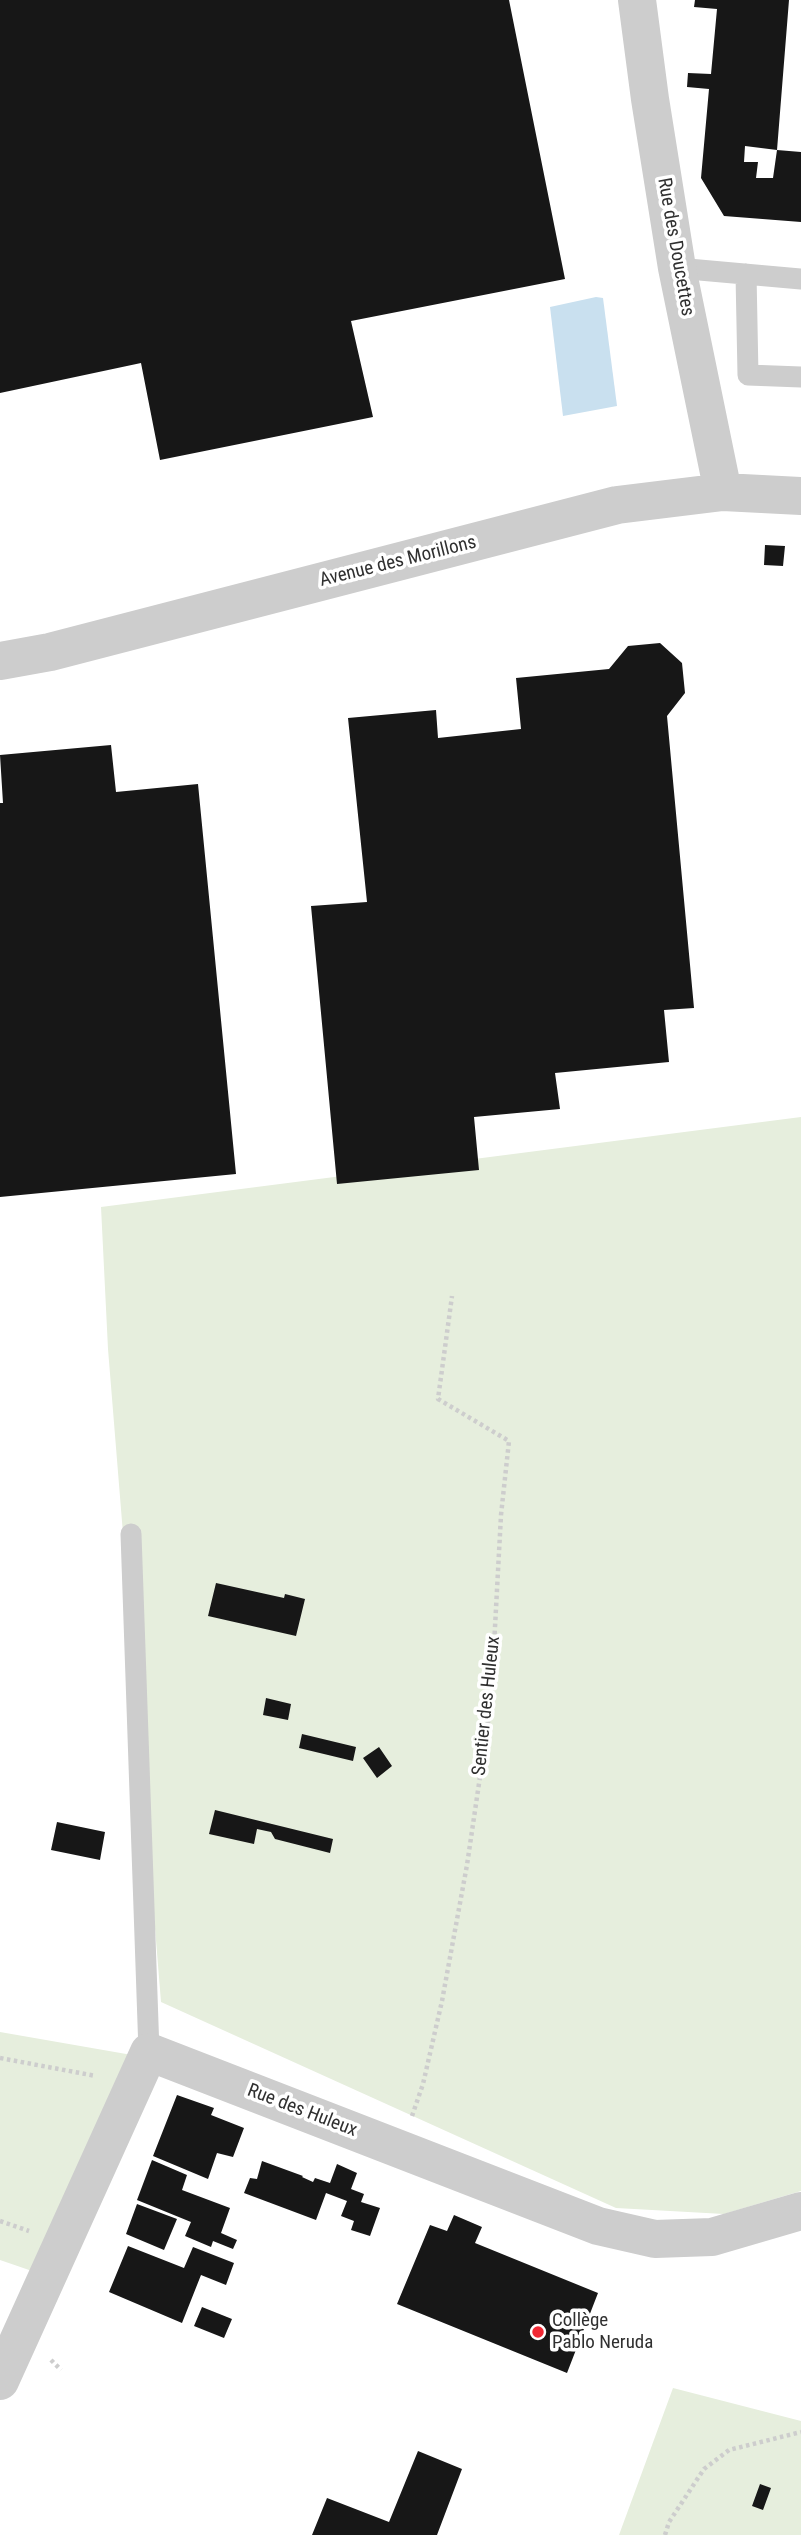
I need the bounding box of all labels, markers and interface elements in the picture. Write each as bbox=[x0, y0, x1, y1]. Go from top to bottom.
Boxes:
street label: Rue des Doucettes bbox=[652, 176, 698, 318]
street label: Avenue des Morillons bbox=[317, 532, 479, 592]
street label: Sentier des Huleux bbox=[468, 1635, 506, 1777]
street label: Rue des Huleux bbox=[244, 2080, 360, 2142]
place label: Collège Pablo Neruda bbox=[552, 2310, 653, 2354]
marker: Collège Pablo Neruda bbox=[530, 2324, 546, 2340]

